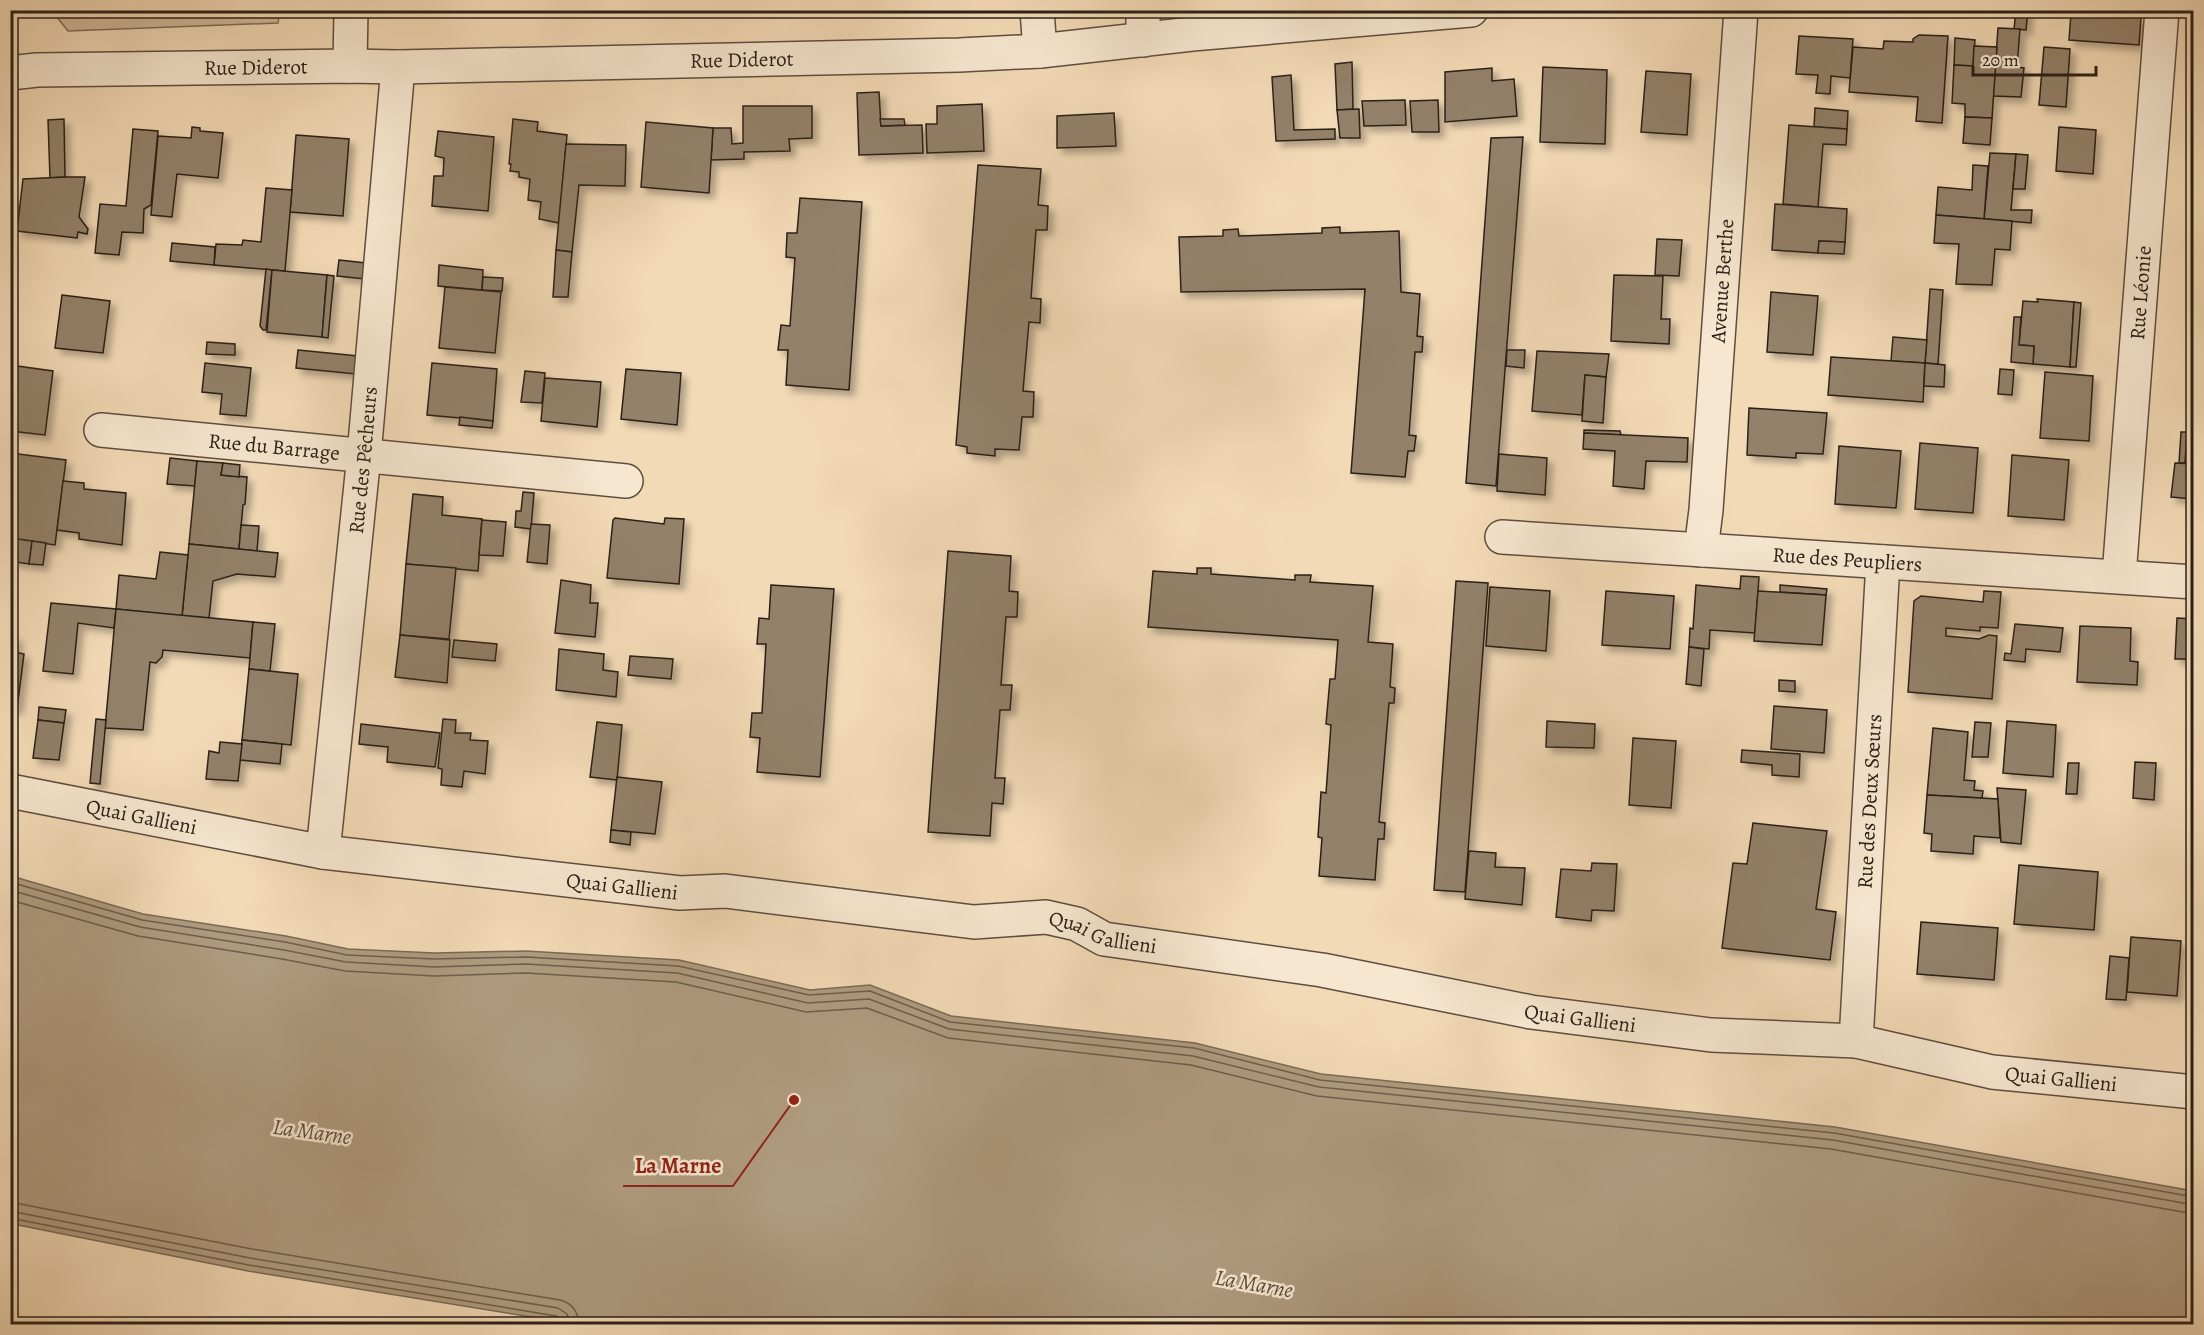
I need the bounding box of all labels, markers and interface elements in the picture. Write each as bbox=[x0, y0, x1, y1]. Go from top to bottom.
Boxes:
scale bar bbox=[1973, 39, 2096, 77]
street label: Rue Diderot bbox=[690, 45, 794, 75]
text: 20 m bbox=[1982, 48, 2019, 72]
street label: Rue Diderot bbox=[204, 53, 308, 82]
street label: Avenue Berthe bbox=[1704, 218, 1740, 345]
street label: Rue Léonie bbox=[2123, 245, 2158, 341]
street label: Rue des Pêcheurs bbox=[342, 385, 384, 535]
street label: Rue du Barrage bbox=[207, 427, 341, 467]
street label: Rue des Peupliers bbox=[1772, 541, 1923, 578]
street label: Rue des Deux Sœurs bbox=[1851, 713, 1888, 890]
street label: Quai Gallieni bbox=[84, 792, 200, 841]
street label: Quai Gallieni bbox=[565, 866, 680, 907]
street label: Quai Gallieni bbox=[1046, 904, 1159, 960]
street label: Quai Gallieni bbox=[1523, 997, 1638, 1039]
street label: Quai Gallieni bbox=[2004, 1059, 2119, 1098]
water label: La Marne bbox=[271, 1112, 353, 1152]
callout: La Marne bbox=[623, 1146, 733, 1186]
text: La Marne bbox=[635, 1151, 721, 1181]
water label: La Marne bbox=[1213, 1262, 1295, 1306]

